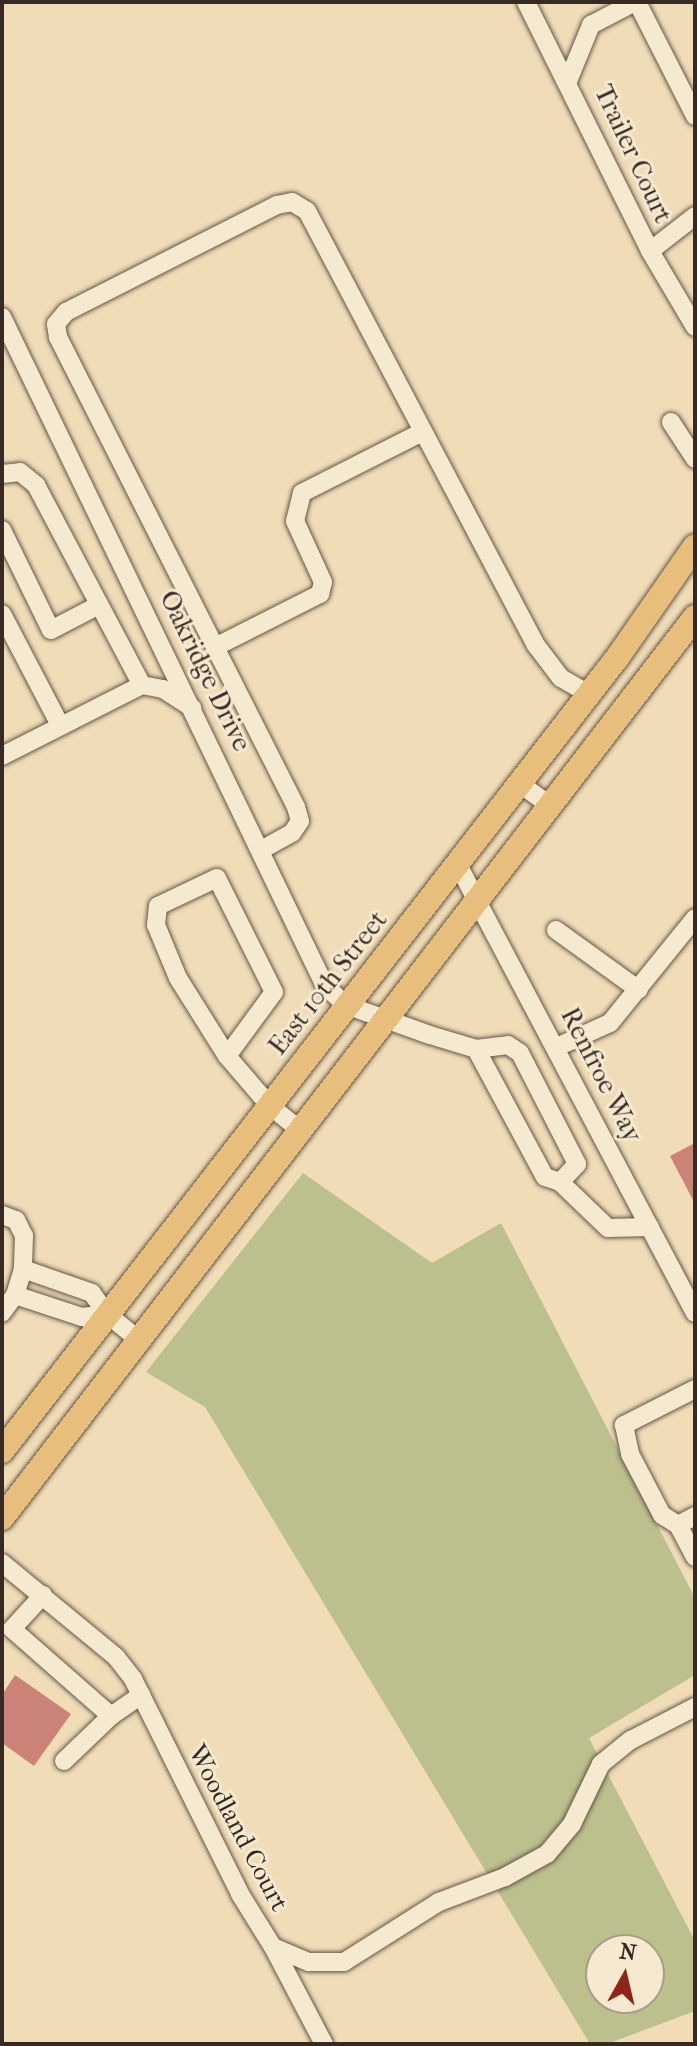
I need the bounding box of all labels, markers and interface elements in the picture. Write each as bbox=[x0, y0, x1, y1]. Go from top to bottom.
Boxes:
street label: Trailer Court bbox=[587, 80, 679, 228]
street label: Oakridge Drive bbox=[153, 586, 257, 756]
street label: East 10th Street bbox=[262, 905, 394, 1061]
street label: Renfroe Way bbox=[554, 1003, 648, 1147]
street label: Woodland Court bbox=[181, 1739, 295, 1917]
north arrow bbox=[585, 1934, 665, 2014]
text: N bbox=[618, 1938, 638, 1966]

